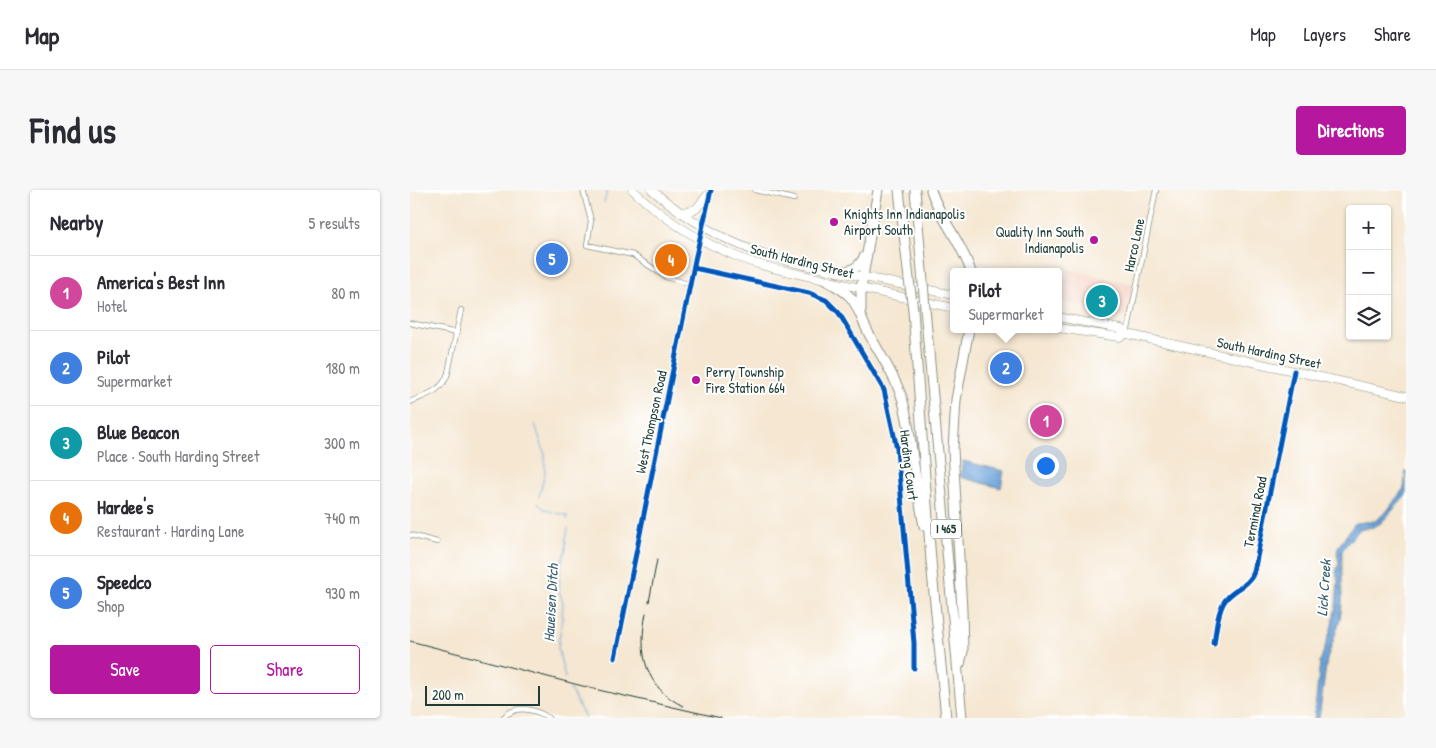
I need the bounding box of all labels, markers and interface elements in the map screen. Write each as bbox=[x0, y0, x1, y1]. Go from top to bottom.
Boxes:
text: Map bbox=[25, 19, 59, 51]
text: Map bbox=[1250, 22, 1276, 47]
text: Layers bbox=[1304, 22, 1346, 47]
text: Share bbox=[1374, 22, 1411, 47]
button: Directions bbox=[1296, 106, 1406, 155]
text: Find us bbox=[30, 107, 116, 154]
place label: Knights Inn Indianapolis Airport South bbox=[844, 204, 965, 240]
map controls bbox=[1346, 205, 1391, 340]
button: + bbox=[1346, 205, 1391, 250]
text: Nearby bbox=[50, 208, 103, 237]
text: 5 results bbox=[309, 212, 360, 234]
marker: Knights Inn Indianapolis Airport South bbox=[828, 216, 840, 228]
street label: Harco Lane bbox=[1119, 216, 1149, 273]
place label: Quality Inn South Indianapolis bbox=[995, 222, 1084, 258]
marker: Quality Inn South Indianapolis bbox=[1088, 234, 1100, 246]
street label: South Harding Street bbox=[748, 238, 856, 284]
pin: 5 bbox=[536, 240, 568, 278]
pin: 4 bbox=[655, 241, 687, 279]
button: − bbox=[1346, 250, 1391, 295]
popup bbox=[950, 268, 1062, 333]
text: America's Best Inn bbox=[97, 269, 225, 295]
text: Pilot bbox=[969, 277, 1001, 303]
text: 1 bbox=[63, 282, 69, 304]
text: 80 m bbox=[331, 282, 360, 304]
pin: 3 bbox=[1086, 282, 1118, 320]
text: Hotel bbox=[97, 295, 127, 317]
button: layers bbox=[1346, 295, 1391, 340]
text: Supermarket bbox=[969, 303, 1043, 325]
street label: South Harding Street bbox=[1215, 332, 1323, 374]
text: Pilot bbox=[97, 344, 130, 370]
pin: 2 bbox=[990, 349, 1022, 387]
text: 2 bbox=[62, 357, 70, 379]
text: 180 m bbox=[326, 357, 360, 379]
place label: Perry Township Fire Station 664 bbox=[705, 362, 785, 397]
street label: West Thompson Road bbox=[630, 368, 672, 475]
text: Supermarket bbox=[97, 370, 172, 392]
marker: Perry Township Fire Station 664 bbox=[690, 374, 702, 386]
pin: 1 bbox=[1030, 402, 1062, 440]
text: Blue Beacon bbox=[97, 419, 179, 445]
street label: Harding Court bbox=[895, 429, 923, 502]
text: 3 bbox=[62, 432, 70, 454]
text: 300 m bbox=[324, 432, 360, 454]
text: Place · South Harding Street bbox=[97, 445, 259, 467]
your location bbox=[1033, 453, 1059, 479]
street label: Terminal Road bbox=[1238, 474, 1271, 549]
text: Hardee's bbox=[97, 494, 154, 520]
text: 4 bbox=[63, 507, 69, 529]
text: 740 m bbox=[324, 507, 360, 529]
road number: I 465 bbox=[931, 519, 961, 538]
text: Restaurant · Harding Lane bbox=[97, 520, 244, 542]
water label: Lick Creek bbox=[1311, 557, 1336, 617]
water label: Haueisen Ditch bbox=[538, 562, 563, 642]
text: Speedco bbox=[97, 569, 151, 595]
text: 5 bbox=[63, 582, 69, 604]
text: 930 m bbox=[325, 582, 360, 604]
text: Shop bbox=[97, 595, 124, 617]
button: Save bbox=[50, 645, 200, 694]
button: Share bbox=[210, 645, 360, 694]
scale bar bbox=[425, 683, 540, 706]
text: 200 m bbox=[432, 685, 464, 704]

